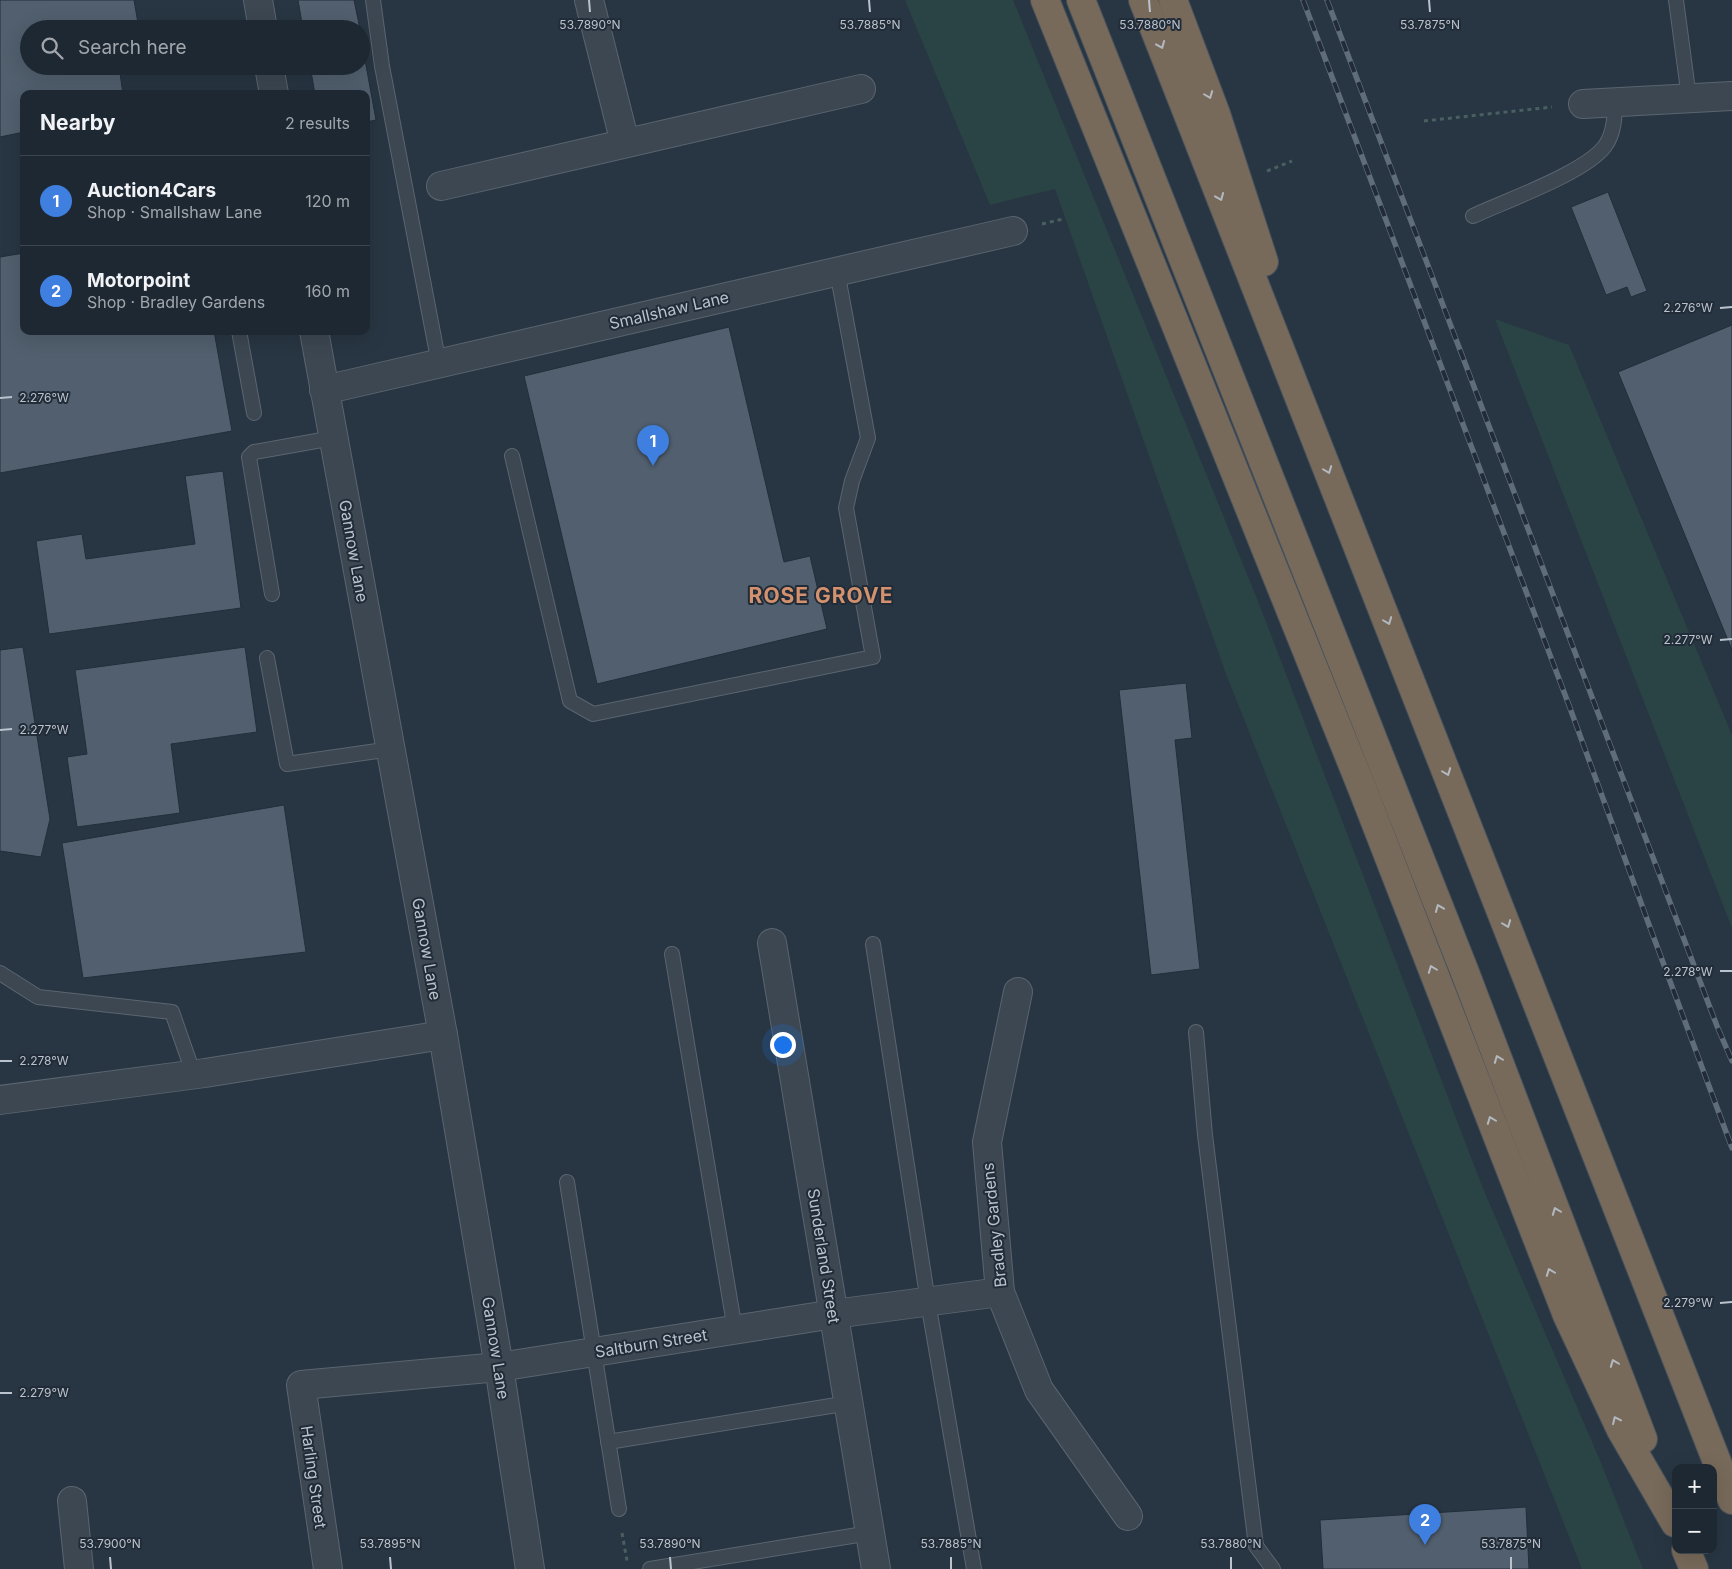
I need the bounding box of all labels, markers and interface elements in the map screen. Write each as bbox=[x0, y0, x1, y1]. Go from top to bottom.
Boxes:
text: 53.7890°N bbox=[559, 17, 621, 32]
text: 53.7885°N bbox=[840, 17, 901, 32]
text: 53.7880°N bbox=[1119, 17, 1181, 32]
text: 53.7875°N bbox=[1400, 17, 1460, 32]
search box bbox=[20, 20, 370, 75]
icon: search bbox=[38, 34, 66, 62]
text: Search here bbox=[78, 36, 187, 59]
one-way arrow bbox=[1154, 40, 1165, 49]
one-way arrow bbox=[1203, 90, 1213, 98]
text: Nearby bbox=[40, 110, 115, 135]
text: 2 results bbox=[285, 113, 350, 133]
text: Auction4Cars bbox=[87, 179, 216, 202]
text: 1 bbox=[53, 191, 59, 211]
text: 120 m bbox=[305, 191, 350, 211]
one-way arrow bbox=[1214, 192, 1224, 200]
text: Shop · Smallshaw Lane bbox=[87, 202, 262, 222]
text: Motorpoint bbox=[87, 269, 190, 292]
text: 2 bbox=[51, 281, 61, 301]
text: 160 m bbox=[305, 281, 350, 301]
street label: Smallshaw Lane bbox=[607, 286, 731, 334]
text: Shop · Bradley Gardens bbox=[87, 292, 265, 312]
text: 2.276°W bbox=[1663, 300, 1713, 315]
text: 2.276°W bbox=[19, 390, 69, 405]
pin: 1 bbox=[637, 425, 669, 466]
one-way arrow bbox=[1322, 465, 1332, 474]
street label: Gannow Lane bbox=[335, 498, 373, 604]
district label: ROSE GROVE bbox=[749, 583, 893, 608]
one-way arrow bbox=[1381, 616, 1392, 625]
text: 2.277°W bbox=[1663, 632, 1713, 647]
text: 2.277°W bbox=[19, 722, 69, 737]
one-way arrow bbox=[1441, 768, 1451, 776]
street label: Gannow Lane bbox=[408, 896, 446, 1002]
one-way arrow bbox=[1435, 904, 1446, 913]
one-way arrow bbox=[1501, 919, 1511, 927]
text: 2.278°W bbox=[1663, 964, 1713, 979]
one-way arrow bbox=[1428, 965, 1438, 974]
your location bbox=[770, 1032, 796, 1058]
text: 2.278°W bbox=[19, 1053, 69, 1068]
one-way arrow bbox=[1494, 1056, 1504, 1064]
one-way arrow bbox=[1487, 1116, 1497, 1125]
street label: Bradley Gardens bbox=[978, 1162, 1010, 1288]
street label: Sunderland Street bbox=[803, 1187, 845, 1325]
one-way arrow bbox=[1552, 1207, 1562, 1216]
one-way arrow bbox=[1546, 1268, 1556, 1276]
street label: Gannow Lane bbox=[478, 1295, 514, 1401]
text: 2.279°W bbox=[1663, 1295, 1713, 1310]
street label: Saltburn Street bbox=[594, 1324, 708, 1362]
one-way arrow bbox=[1610, 1359, 1620, 1368]
text: 2.279°W bbox=[19, 1385, 69, 1400]
one-way arrow bbox=[1612, 1416, 1622, 1425]
street label: Harling Street bbox=[297, 1424, 331, 1530]
map controls bbox=[1672, 1464, 1717, 1554]
button: + bbox=[1672, 1464, 1717, 1509]
pin: 2 bbox=[1409, 1504, 1441, 1545]
button: − bbox=[1672, 1509, 1717, 1554]
text: 53.7900°N bbox=[79, 1536, 141, 1551]
text: 53.7895°N bbox=[359, 1536, 421, 1551]
text: 53.7890°N bbox=[639, 1536, 701, 1551]
text: 53.7885°N bbox=[921, 1536, 982, 1551]
text: 53.7880°N bbox=[1200, 1536, 1262, 1551]
text: 53.7875°N bbox=[1481, 1536, 1541, 1551]

